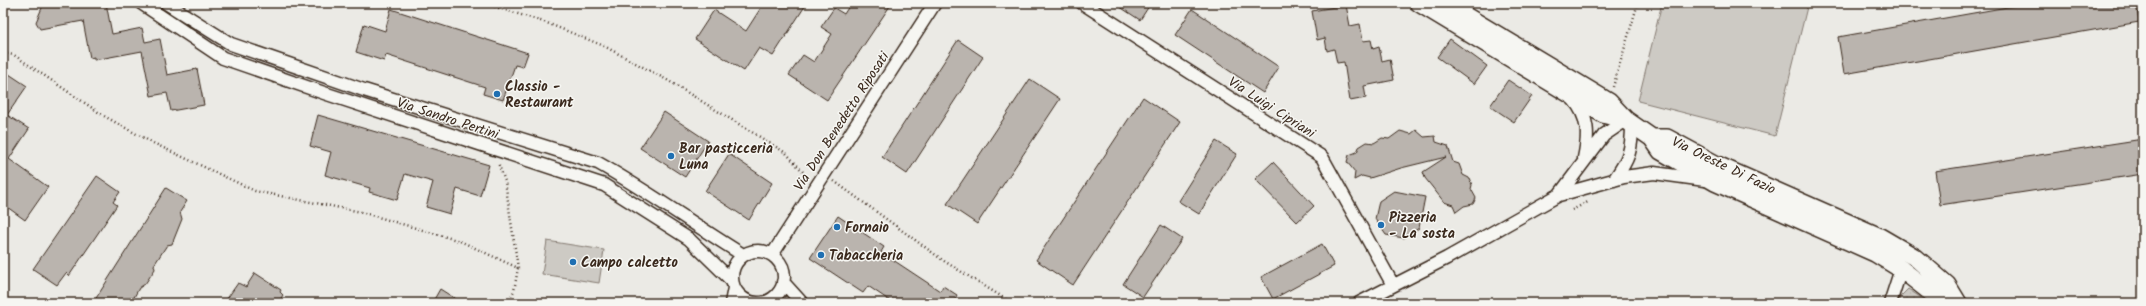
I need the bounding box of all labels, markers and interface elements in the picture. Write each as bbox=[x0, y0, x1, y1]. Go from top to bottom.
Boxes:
street label: Via Don Benedetto Riposati bbox=[788, 47, 896, 196]
street label: Via Luigi Cipriani bbox=[1224, 71, 1320, 145]
place label: Classio - Restaurant bbox=[505, 76, 574, 114]
marker: Classio - Restaurant bbox=[492, 89, 502, 99]
street label: Via Sandro Pertini bbox=[394, 92, 502, 146]
street label: Via Oreste Di Fazio bbox=[1668, 131, 1779, 201]
place label: Bar pasticceria Luna bbox=[679, 138, 773, 176]
marker: Bar pasticceria Luna bbox=[666, 151, 676, 161]
place label: Pizzeria - La sosta bbox=[1389, 207, 1455, 245]
place label: Fornaio bbox=[845, 217, 890, 239]
marker: Pizzeria - La sosta bbox=[1376, 220, 1386, 230]
marker: Fornaio bbox=[832, 222, 842, 232]
place label: Tabaccheria bbox=[829, 245, 903, 267]
marker: Tabaccheria bbox=[816, 250, 826, 260]
place label: Campo calcetto bbox=[581, 252, 679, 274]
marker: Campo calcetto bbox=[568, 257, 578, 267]

